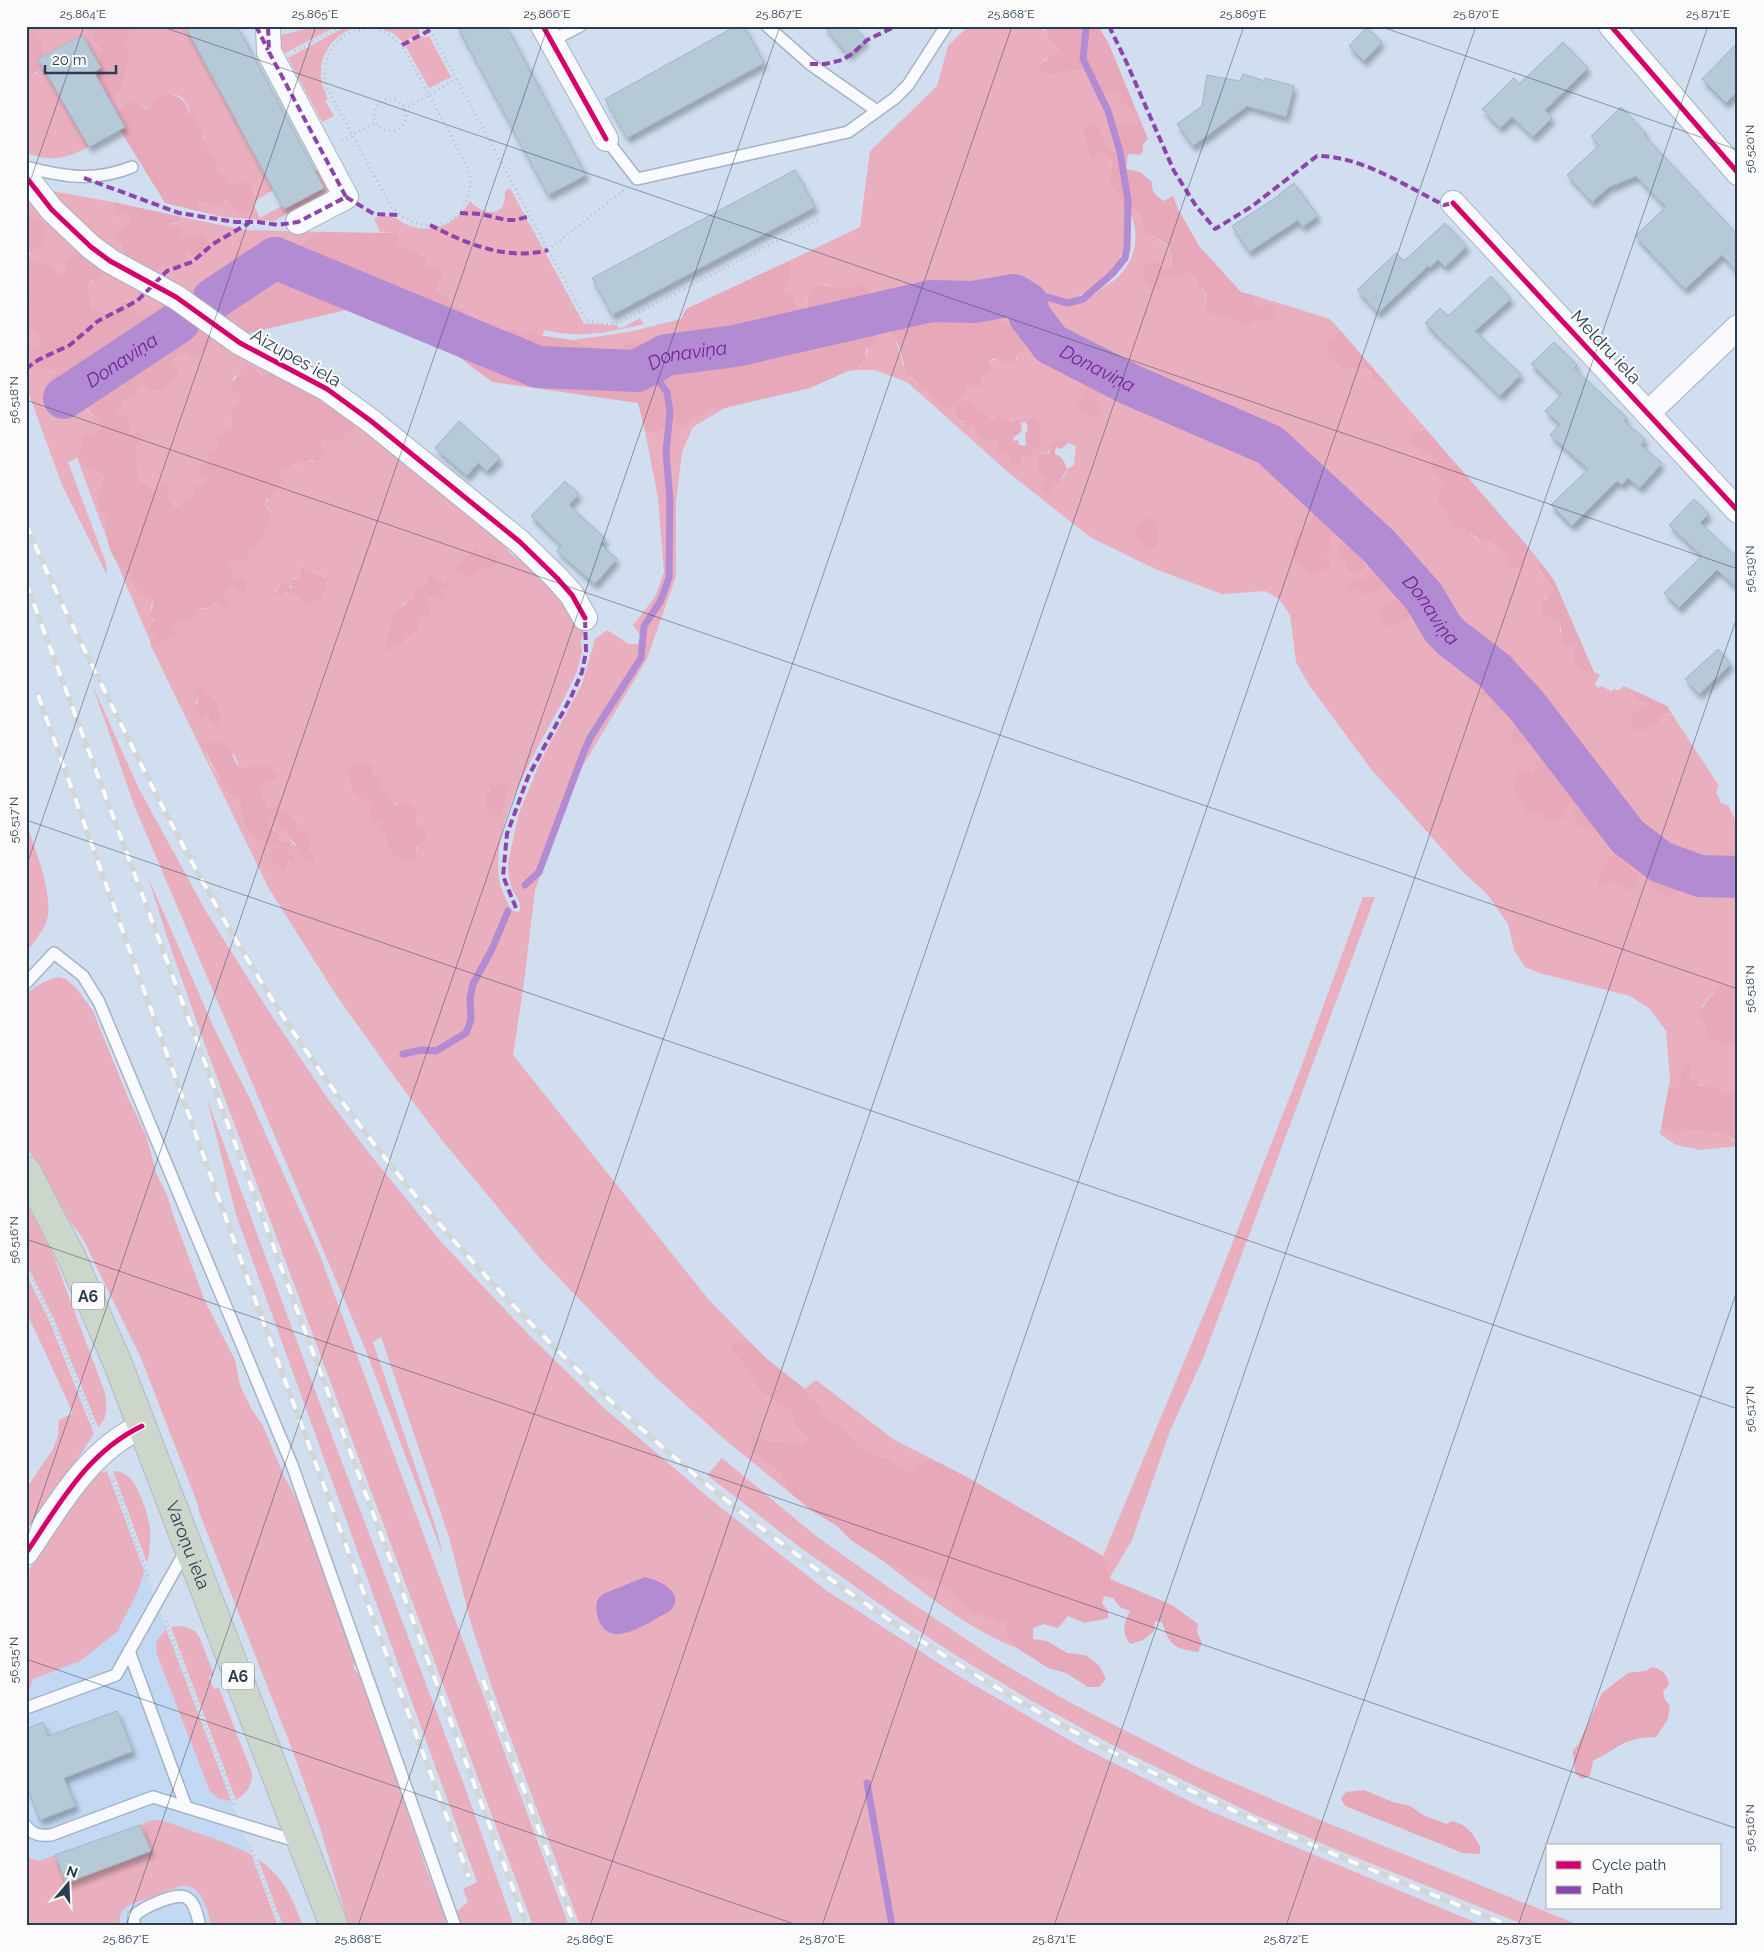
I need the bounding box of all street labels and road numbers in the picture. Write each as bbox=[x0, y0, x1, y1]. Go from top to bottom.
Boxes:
street label: Meldru iela bbox=[1567, 305, 1646, 388]
street label: Aizupes iela bbox=[248, 324, 345, 391]
road number: A6 bbox=[72, 1282, 104, 1310]
street label: Varoņu iela bbox=[162, 1498, 215, 1592]
road number: A6 bbox=[222, 1662, 254, 1690]

